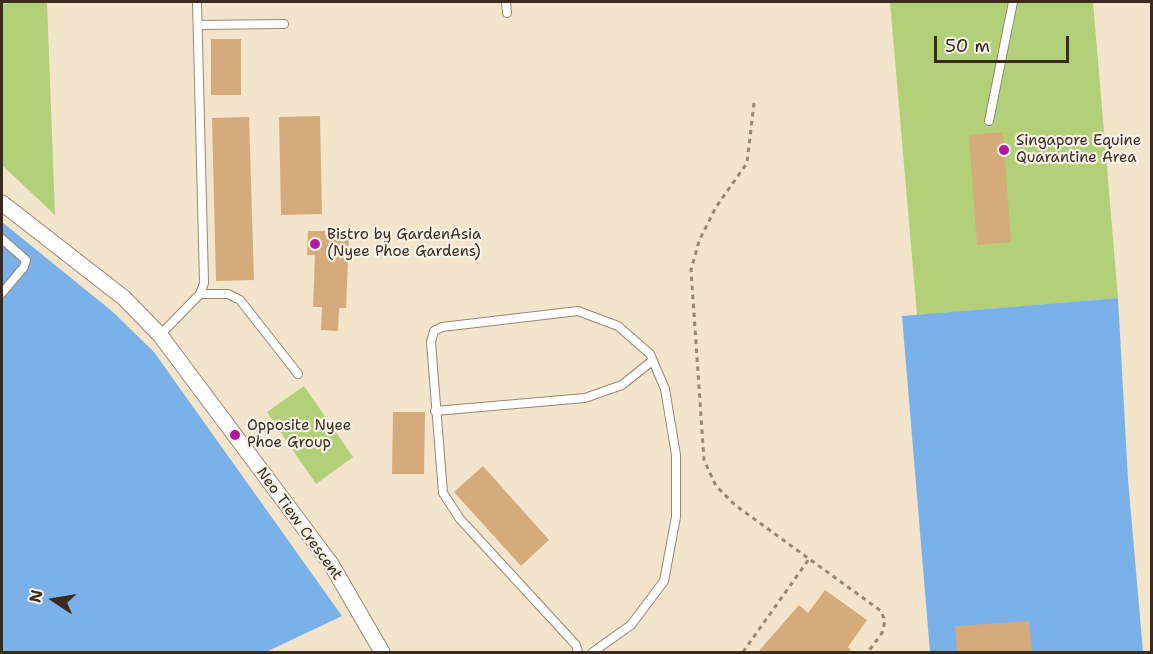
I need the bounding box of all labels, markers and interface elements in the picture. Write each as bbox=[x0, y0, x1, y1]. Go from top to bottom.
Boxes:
scale bar bbox=[937, 24, 1072, 62]
text: 50 m bbox=[945, 34, 990, 58]
place label: Singapore Equine Quarantine Area bbox=[1016, 132, 1141, 167]
marker: Singapore Equine Quarantine Area bbox=[997, 143, 1011, 157]
place label: Bistro by GardenAsia (Nyee Phoe Gardens) bbox=[327, 226, 481, 261]
marker: Bistro by GardenAsia (Nyee Phoe Gardens) bbox=[308, 237, 322, 251]
place label: Opposite Nyee Phoe Group bbox=[247, 417, 351, 452]
marker: Opposite Nyee Phoe Group bbox=[228, 428, 242, 442]
street label: Neo Tiew Crescent bbox=[252, 464, 346, 584]
north arrow bbox=[24, 570, 84, 630]
text: N bbox=[24, 588, 47, 605]

